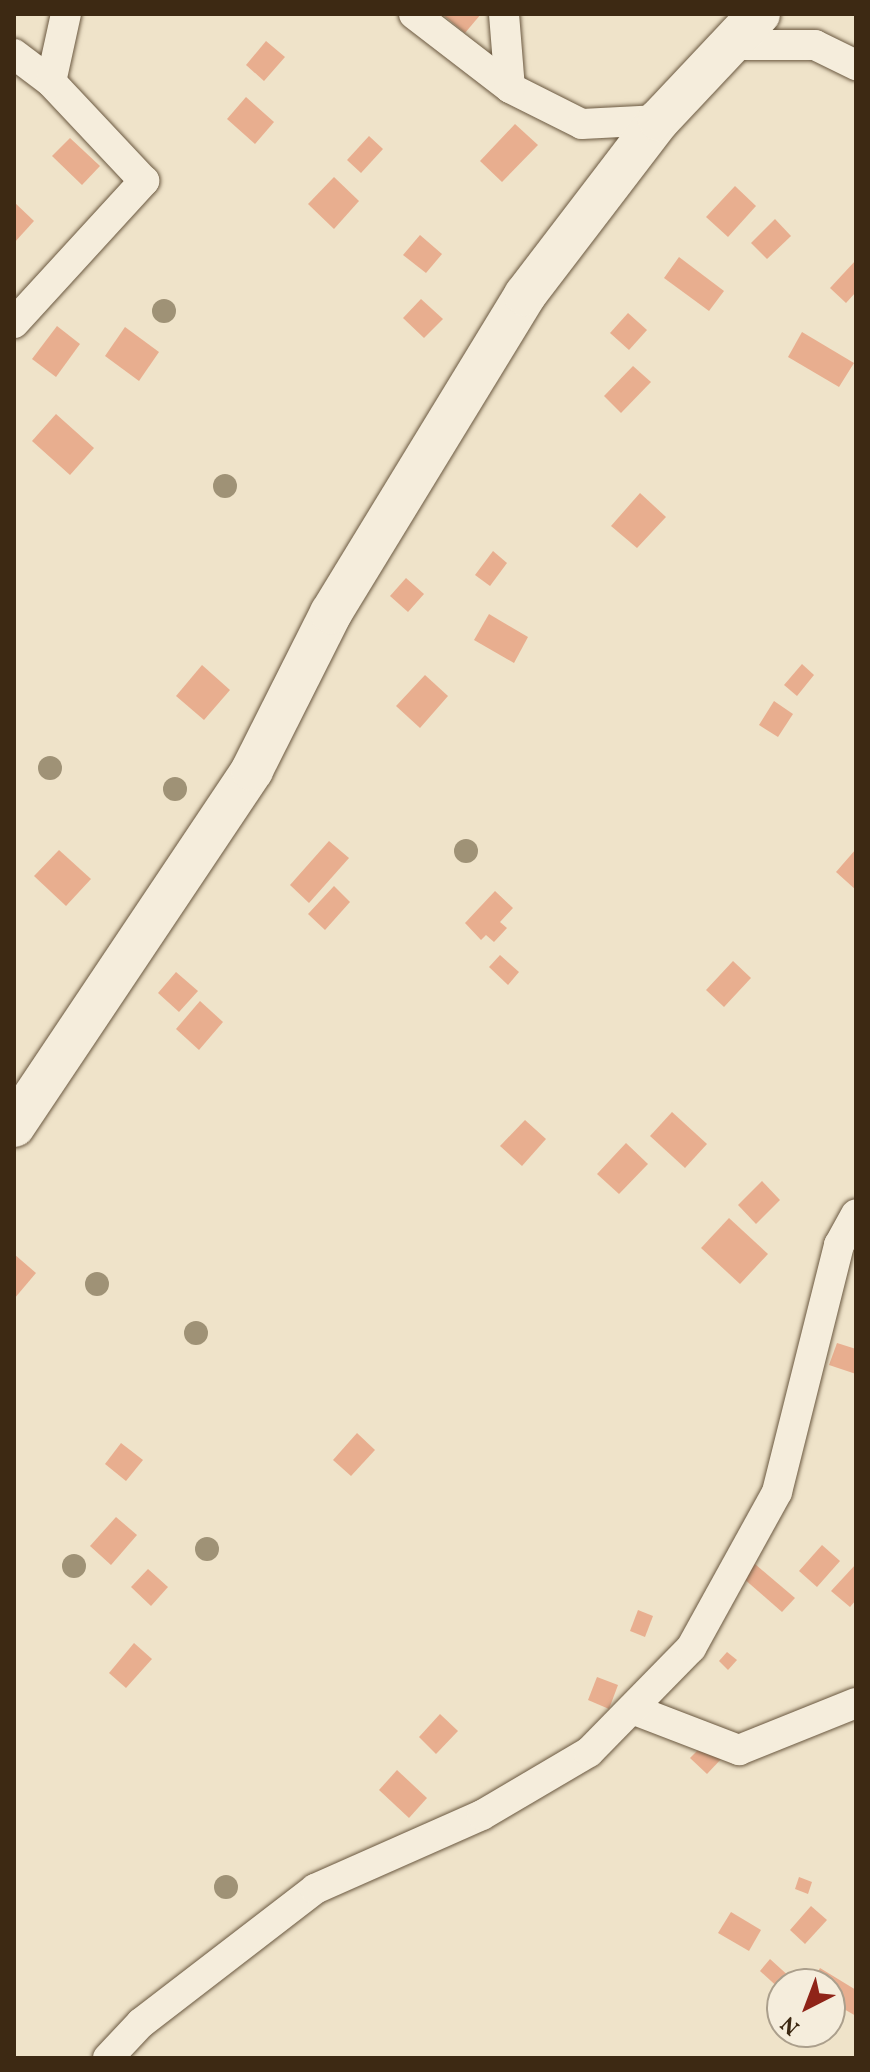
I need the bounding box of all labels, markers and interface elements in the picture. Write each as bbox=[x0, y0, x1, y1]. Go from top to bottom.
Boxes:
north arrow bbox=[766, 1968, 846, 2048]
text: N bbox=[775, 2008, 807, 2042]

